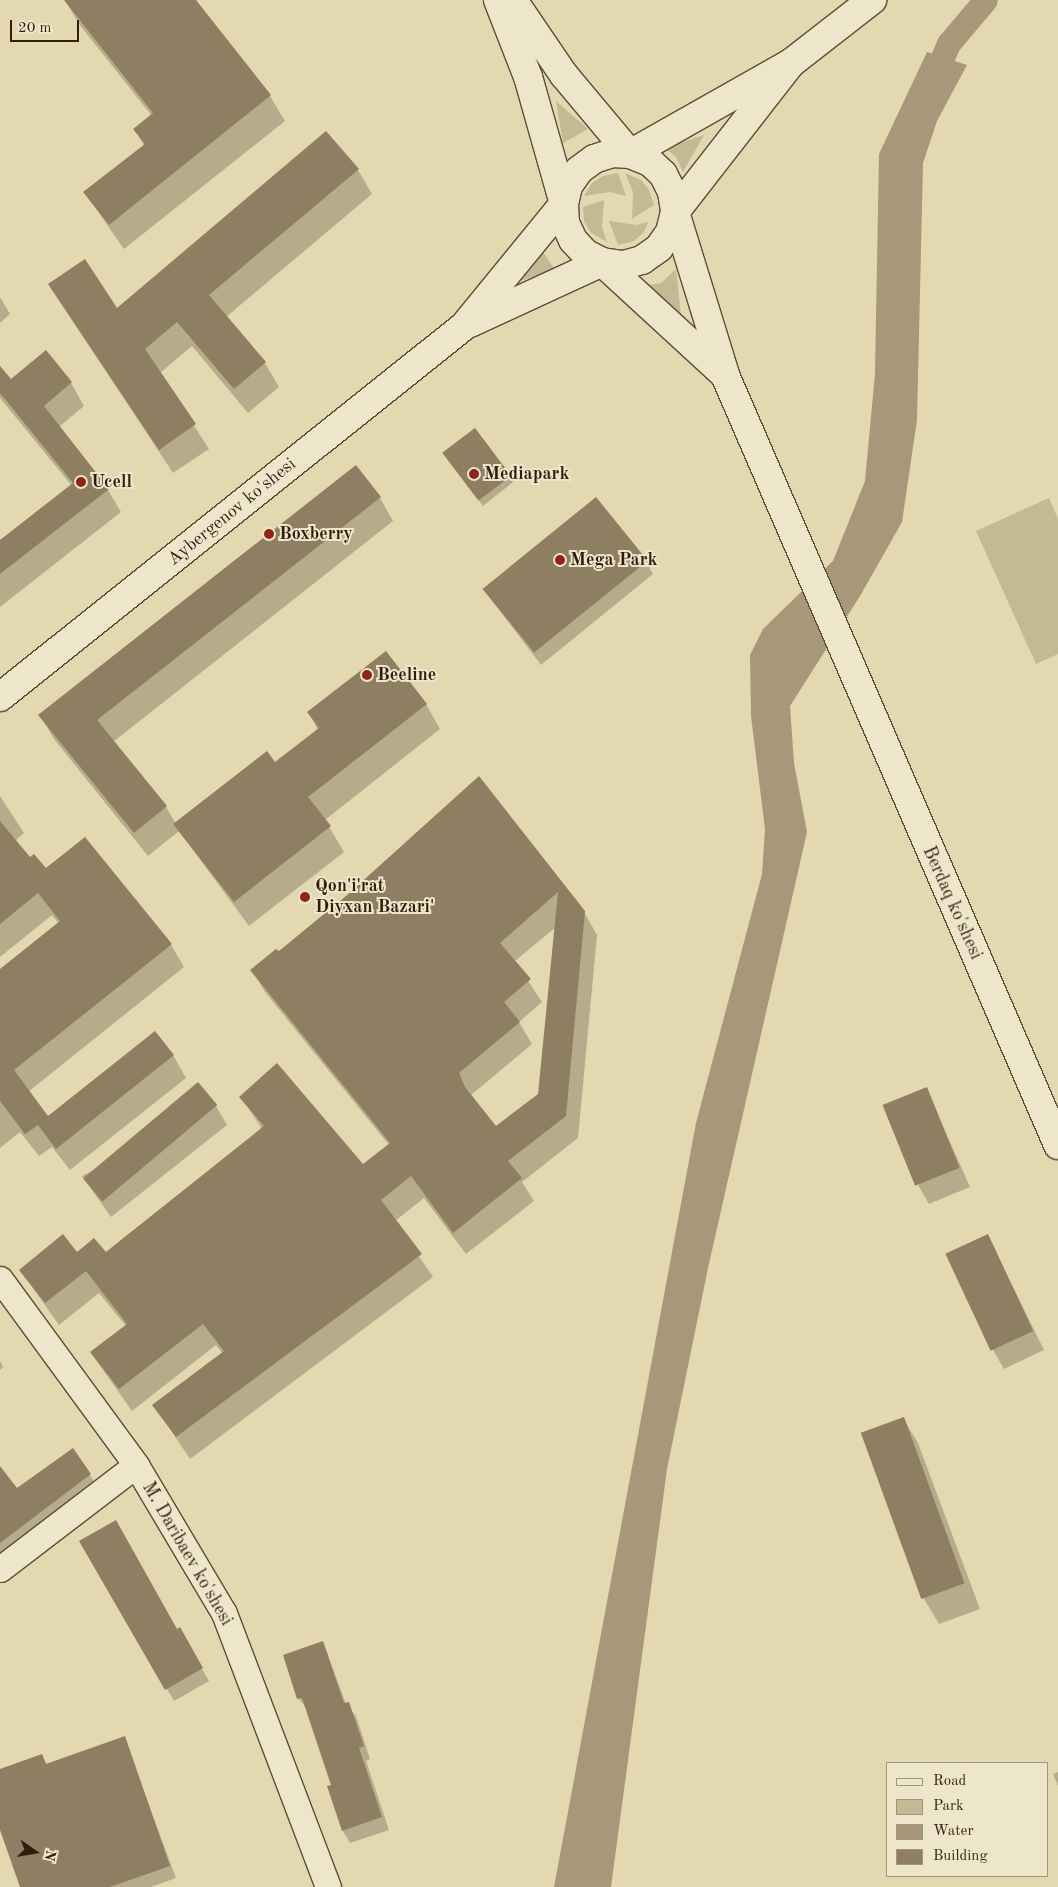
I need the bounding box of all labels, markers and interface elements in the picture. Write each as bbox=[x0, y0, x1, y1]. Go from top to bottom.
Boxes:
scale bar bbox=[12, 10, 81, 42]
text: 20 m bbox=[18, 21, 52, 36]
street label: Aybergenov ko'shesi bbox=[163, 454, 301, 570]
place label: Mediapark bbox=[484, 463, 569, 485]
marker: Mediapark bbox=[468, 468, 480, 480]
place label: Ucell bbox=[91, 471, 132, 493]
marker: Ucell bbox=[75, 476, 87, 488]
place label: Boxberry bbox=[279, 523, 353, 545]
marker: Boxberry bbox=[263, 528, 275, 540]
place label: Mega Park bbox=[570, 549, 658, 571]
marker: Mega Park bbox=[554, 554, 566, 566]
place label: Beeline bbox=[377, 664, 436, 686]
marker: Beeline bbox=[361, 669, 373, 681]
street label: Berdaq ko'shesi bbox=[917, 843, 987, 963]
place label: Qon'i'rat Diyxan Bazari' bbox=[315, 876, 434, 919]
marker: Qon'i'rat Diyxan Bazari' bbox=[299, 891, 311, 903]
street label: M. Daribaev ko'shesi bbox=[137, 1478, 237, 1630]
legend bbox=[886, 1762, 1048, 1877]
text: Road bbox=[933, 1774, 966, 1789]
text: Park bbox=[933, 1799, 964, 1814]
text: Water bbox=[933, 1824, 974, 1839]
north arrow bbox=[10, 1827, 60, 1877]
text: N bbox=[42, 1849, 58, 1862]
text: Building bbox=[933, 1849, 988, 1864]

